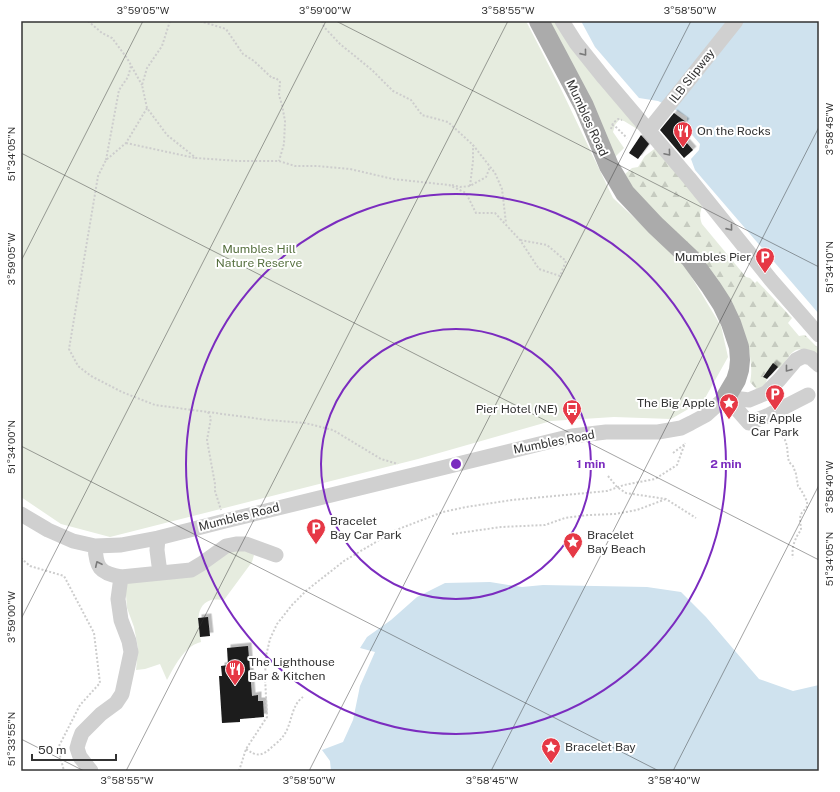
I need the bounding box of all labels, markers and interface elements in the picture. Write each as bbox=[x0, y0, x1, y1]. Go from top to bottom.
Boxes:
text: 3°59'05"W bbox=[117, 4, 170, 16]
text: 3°59'00"W bbox=[299, 4, 351, 16]
text: 3°58'55"W bbox=[482, 4, 535, 16]
text: 3°58'50"W bbox=[664, 4, 717, 16]
street label: ILB Slipway bbox=[666, 46, 718, 106]
one-way arrow bbox=[579, 48, 586, 55]
street label: Mumbles Road bbox=[563, 78, 611, 158]
text: 3°58'45"W bbox=[823, 102, 835, 155]
restaurant icon: On the Rocks bbox=[672, 120, 694, 148]
place label: On the Rocks bbox=[697, 124, 771, 138]
text: 51°34'05"N bbox=[5, 127, 17, 181]
one-way arrow bbox=[663, 148, 670, 155]
one-way arrow bbox=[725, 224, 732, 231]
text: 3°59'05"W bbox=[5, 232, 17, 285]
text: 51°34'10"N bbox=[823, 241, 835, 293]
park label: Mumbles Hill Nature Reserve bbox=[216, 242, 302, 270]
parking icon: Mumbles Pier bbox=[754, 246, 776, 274]
place label: Mumbles Pier bbox=[675, 250, 751, 264]
one-way arrow bbox=[786, 365, 793, 372]
parking icon: Big Apple Car Park bbox=[764, 383, 786, 411]
place icon: The Big Apple bbox=[718, 392, 740, 420]
place label: The Big Apple bbox=[637, 396, 715, 410]
bus stop icon: Pier Hotel (NE) bbox=[561, 398, 583, 426]
place label: Pier Hotel (NE) bbox=[476, 402, 558, 416]
place label: Big Apple Car Park bbox=[748, 411, 802, 439]
text: 51°34'00"N bbox=[5, 420, 17, 474]
street label: Mumbles Road bbox=[512, 427, 596, 457]
centre of rings bbox=[449, 457, 463, 471]
text: 1 min bbox=[577, 457, 605, 471]
text: 2 min bbox=[710, 457, 742, 471]
text: 3°58'40"W bbox=[823, 460, 835, 513]
street label: Mumbles Road bbox=[197, 500, 281, 534]
place label: Bracelet Bay Car Park bbox=[330, 514, 402, 542]
parking icon: Bracelet Bay Car Park bbox=[305, 517, 327, 545]
place label: Bracelet Bay Beach bbox=[587, 528, 646, 556]
place icon: Bracelet Bay Beach bbox=[562, 531, 584, 559]
text: 51°34'05"N bbox=[823, 532, 835, 586]
one-way arrow bbox=[95, 560, 103, 567]
text: 3°59'00"W bbox=[5, 591, 17, 643]
place label: The Lighthouse Bar & Kitchen bbox=[249, 655, 335, 683]
restaurant icon: The Lighthouse Bar & Kitchen bbox=[224, 658, 246, 686]
text: 51°33'55"N bbox=[5, 712, 17, 766]
scale bar bbox=[32, 736, 116, 762]
place icon: Bracelet Bay bbox=[540, 736, 562, 764]
place label: Bracelet Bay bbox=[565, 740, 636, 754]
text: 50 m bbox=[38, 743, 66, 757]
text: 3°58'55"W bbox=[101, 774, 154, 786]
text: 3°58'50"W bbox=[283, 774, 336, 786]
text: 3°58'45"W bbox=[466, 774, 519, 786]
text: 3°58'40"W bbox=[648, 774, 701, 786]

